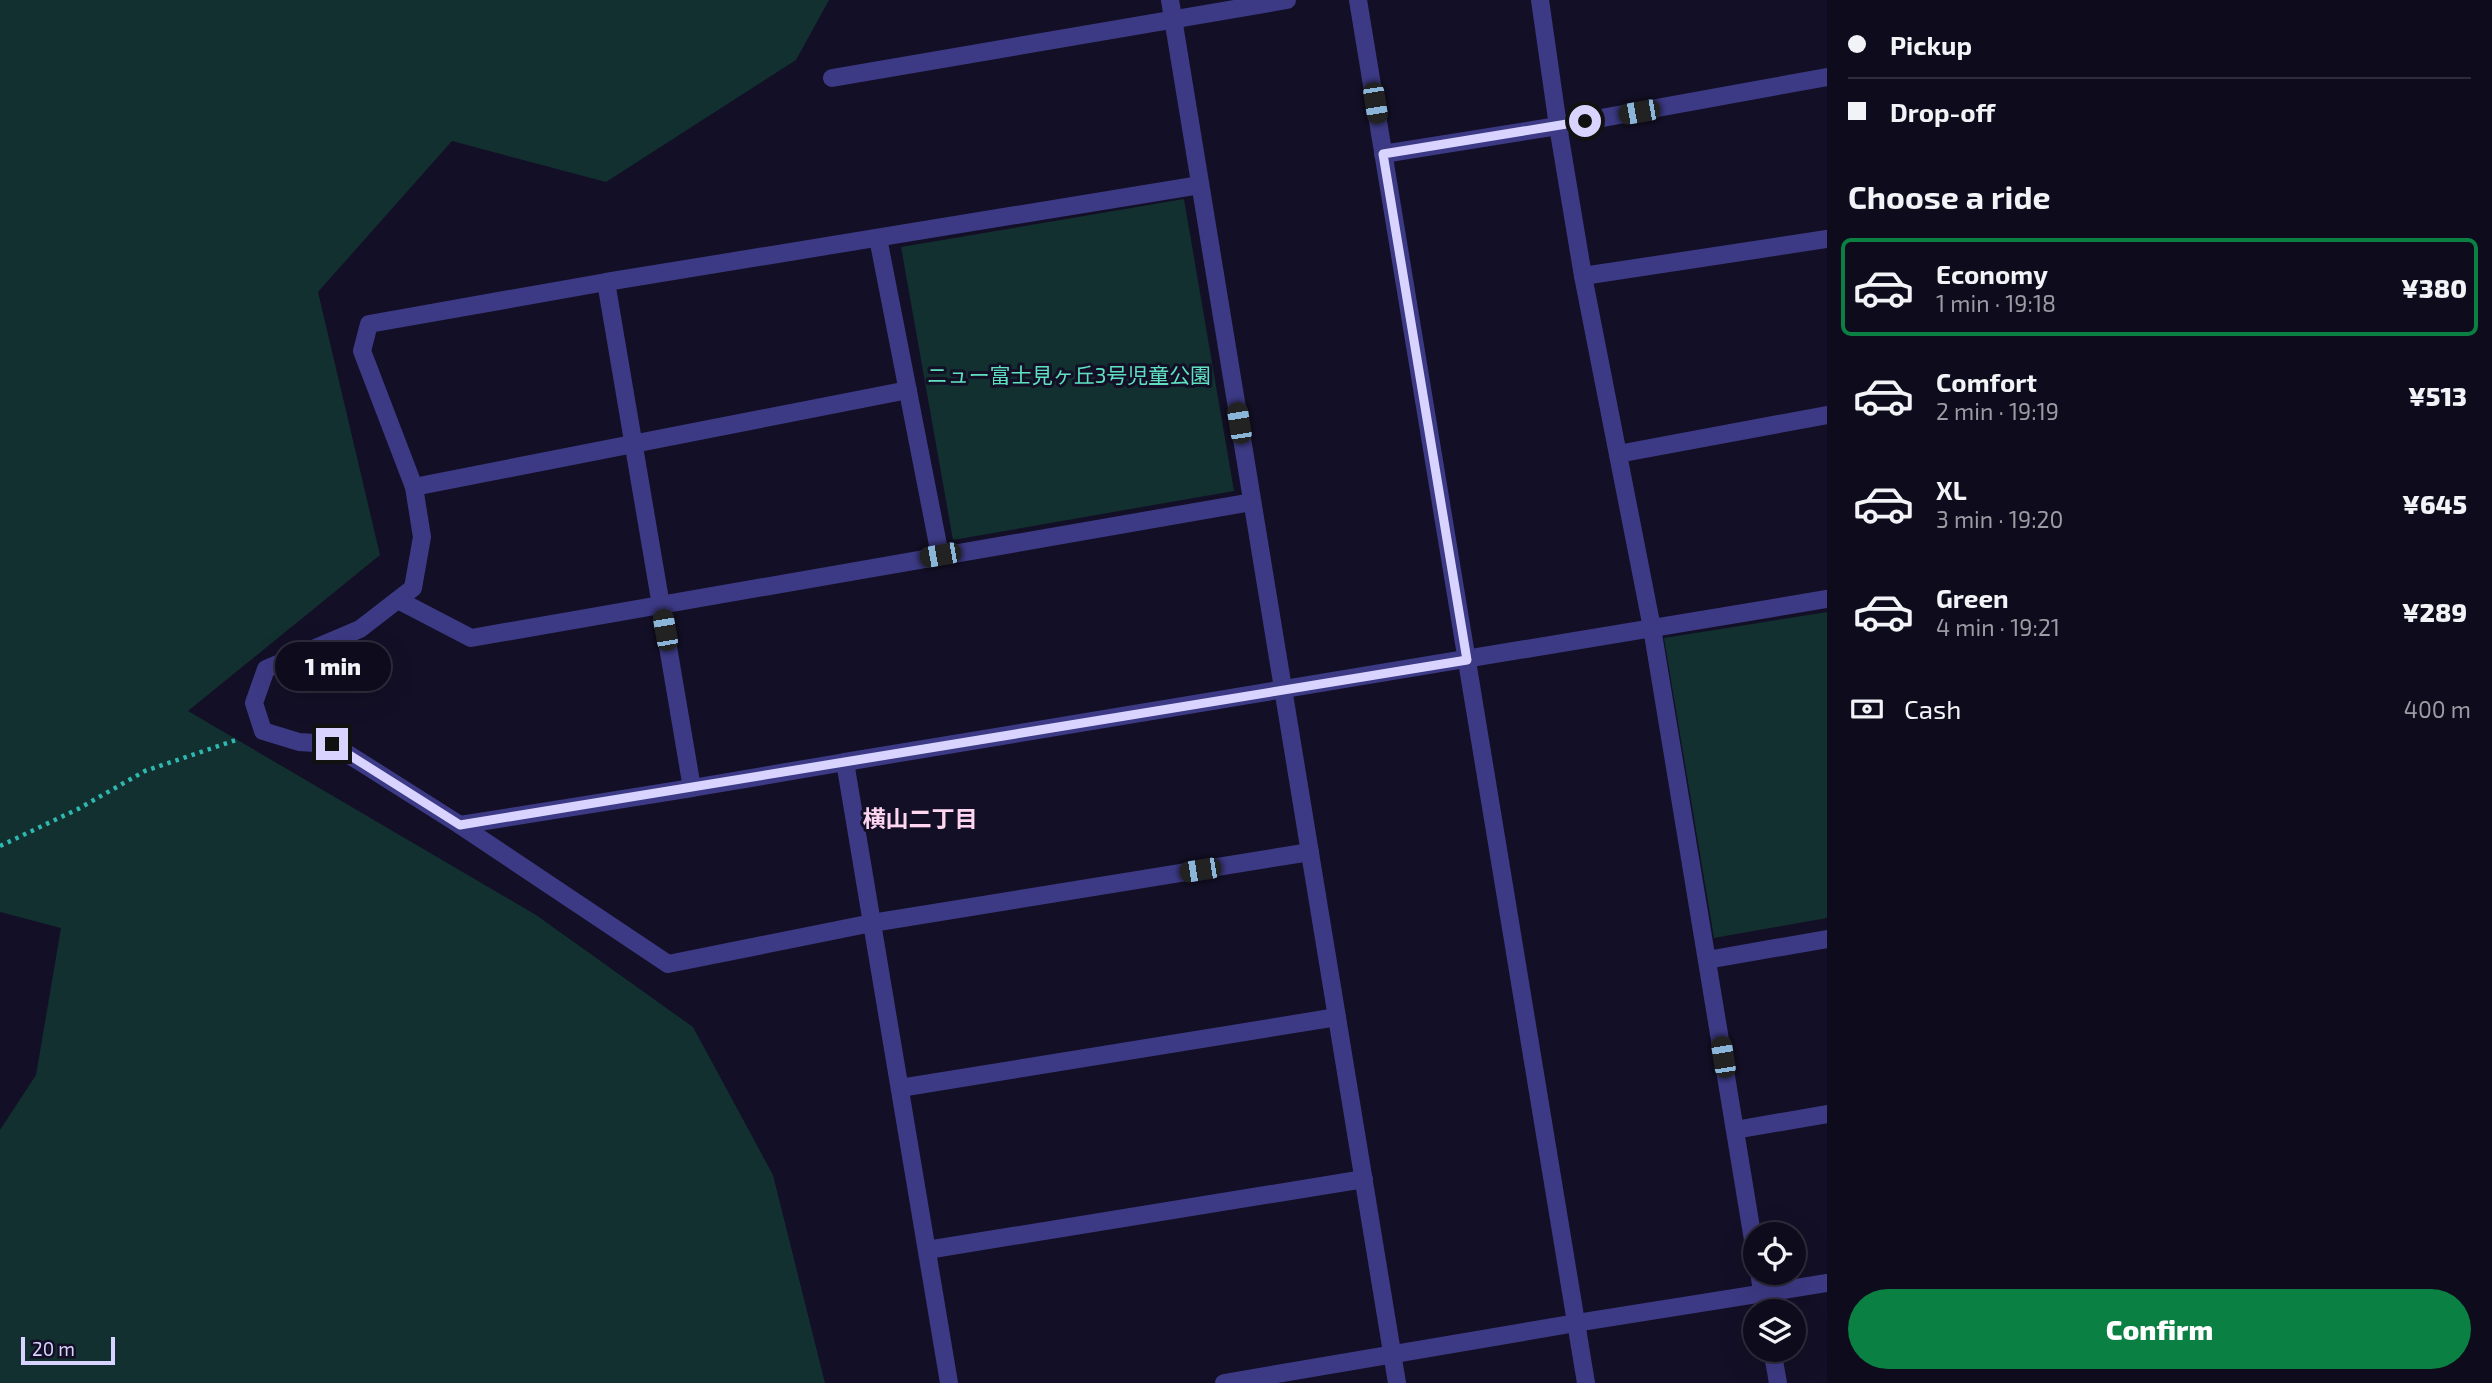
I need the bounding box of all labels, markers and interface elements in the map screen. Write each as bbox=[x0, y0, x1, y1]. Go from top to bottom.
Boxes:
text: Pickup bbox=[1890, 29, 1972, 60]
car bbox=[1362, 81, 1389, 125]
text: Drop-off bbox=[1890, 96, 1995, 127]
car bbox=[1617, 98, 1662, 126]
route start bbox=[1569, 105, 1601, 137]
text: Choose a ride bbox=[1848, 177, 2051, 215]
icon: car bbox=[1852, 256, 1915, 319]
text: Economy bbox=[1936, 258, 2048, 289]
text: ¥380 bbox=[2401, 272, 2467, 303]
text: 1 min · 19:18 bbox=[1936, 289, 2056, 317]
park label: ニュー富士見ヶ丘3号児童公園 bbox=[927, 362, 1211, 387]
icon: car bbox=[1852, 364, 1915, 427]
text: Comfort bbox=[1936, 366, 2037, 397]
text: ¥513 bbox=[2408, 380, 2467, 411]
text: 2 min · 19:19 bbox=[1936, 397, 2059, 425]
car bbox=[1226, 401, 1253, 445]
icon: car bbox=[1852, 472, 1915, 535]
text: XL bbox=[1936, 474, 1967, 505]
text: ¥645 bbox=[2402, 488, 2467, 519]
text: 3 min · 19:20 bbox=[1936, 505, 2063, 533]
car bbox=[918, 541, 963, 569]
icon: car bbox=[1852, 580, 1915, 643]
text: Green bbox=[1936, 582, 2009, 613]
text: ¥289 bbox=[2402, 596, 2467, 627]
car bbox=[652, 607, 679, 653]
text: 4 min · 19:21 bbox=[1936, 613, 2060, 641]
callout: 1 min bbox=[274, 642, 390, 692]
text: 1 min bbox=[305, 652, 361, 680]
icon: cash bbox=[1848, 690, 1886, 728]
text: Cash bbox=[1904, 693, 1961, 724]
text: 400 m bbox=[2404, 695, 2471, 723]
route end bbox=[316, 728, 348, 760]
district label: 横山二丁目 bbox=[863, 804, 978, 832]
car bbox=[1178, 856, 1223, 884]
car bbox=[1710, 1035, 1737, 1079]
map controls bbox=[1743, 1222, 1806, 1362]
button: locate bbox=[1743, 1222, 1806, 1285]
button: Confirm bbox=[1848, 1289, 2471, 1369]
button: layers bbox=[1743, 1299, 1806, 1362]
scale bar bbox=[21, 1334, 116, 1366]
text: 20 m bbox=[32, 1337, 75, 1360]

